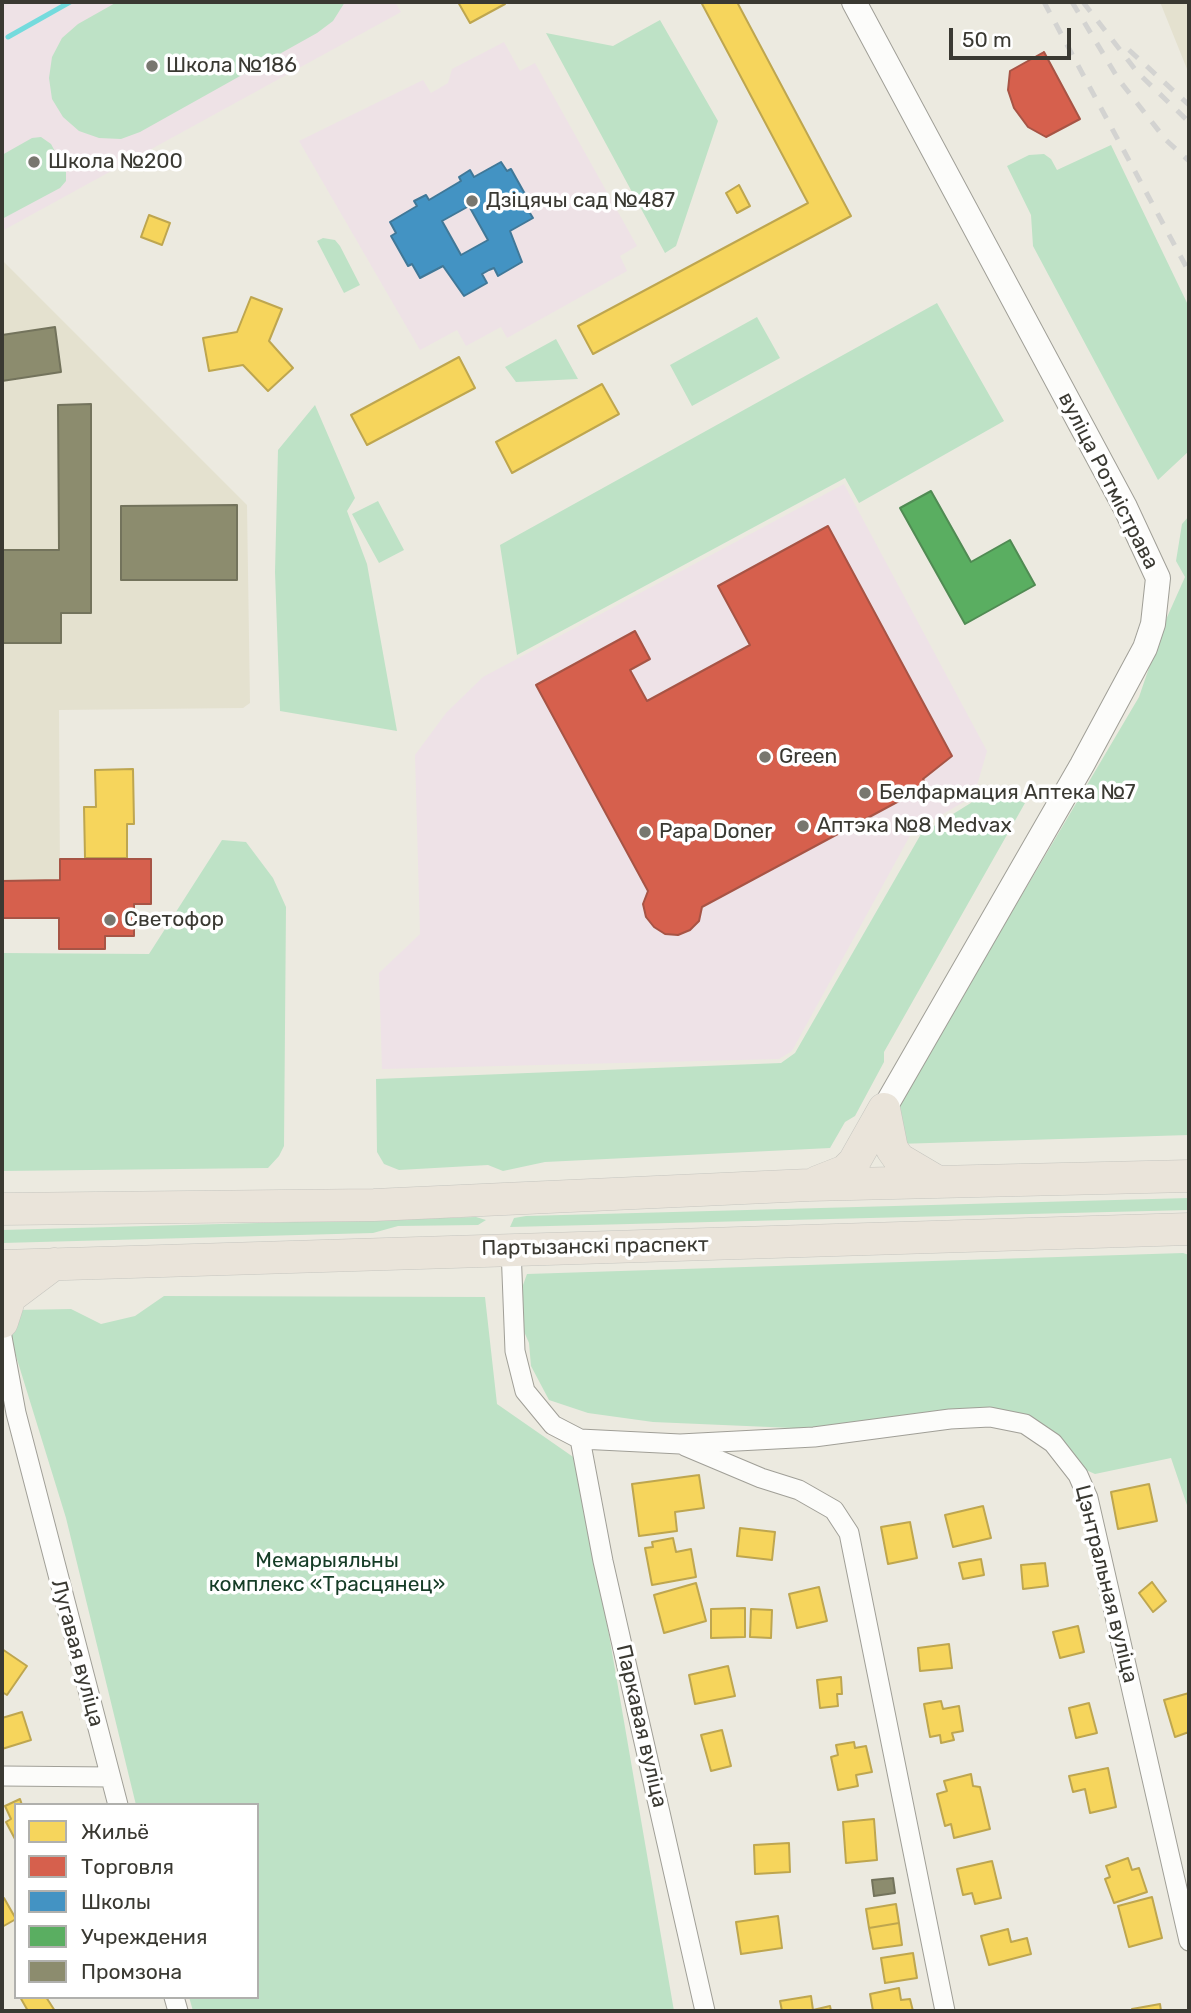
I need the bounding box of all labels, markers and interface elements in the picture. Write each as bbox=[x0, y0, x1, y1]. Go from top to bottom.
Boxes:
scale bar bbox=[953, 14, 1076, 58]
text: 50 m bbox=[962, 27, 1012, 52]
place label: Школа №186 bbox=[166, 53, 297, 79]
marker: Школа №186 bbox=[144, 58, 160, 74]
place label: Школа №200 bbox=[48, 149, 183, 175]
marker: Школа №200 bbox=[26, 154, 42, 170]
place label: Дзіцячы сад №487 bbox=[486, 188, 675, 214]
marker: Дзіцячы сад №487 bbox=[464, 193, 480, 209]
street label: вуліца Ротмістрава bbox=[1052, 388, 1164, 574]
place label: Green bbox=[779, 744, 837, 770]
marker: Green bbox=[757, 749, 773, 765]
place label: Белфармация Аптека №7 bbox=[879, 780, 1135, 806]
marker: Белфармация Аптека №7 bbox=[857, 785, 873, 801]
place label: Аптэка №8 Medvax bbox=[817, 813, 1012, 839]
marker: Аптэка №8 Medvax bbox=[795, 818, 811, 834]
place label: Papa Doner bbox=[659, 819, 772, 845]
marker: Papa Doner bbox=[637, 824, 653, 840]
place label: Светофор bbox=[124, 907, 224, 933]
marker: Светофор bbox=[102, 912, 118, 928]
street label: Партызанскі праспект bbox=[481, 1232, 709, 1262]
street label: Цэнтральная вуліца bbox=[1069, 1483, 1143, 1685]
park label: Мемарыяльны комплекс «Трасцянец» bbox=[209, 1548, 445, 1598]
street label: Лугавая вуліца bbox=[45, 1577, 109, 1729]
street label: Паркавая вуліца bbox=[610, 1642, 672, 1810]
legend bbox=[14, 1803, 259, 1999]
text: Жильё bbox=[81, 1819, 149, 1844]
text: Торговля bbox=[81, 1854, 174, 1879]
text: Школы bbox=[81, 1889, 151, 1914]
text: Учреждения bbox=[81, 1924, 207, 1949]
text: Промзона bbox=[81, 1959, 182, 1984]

